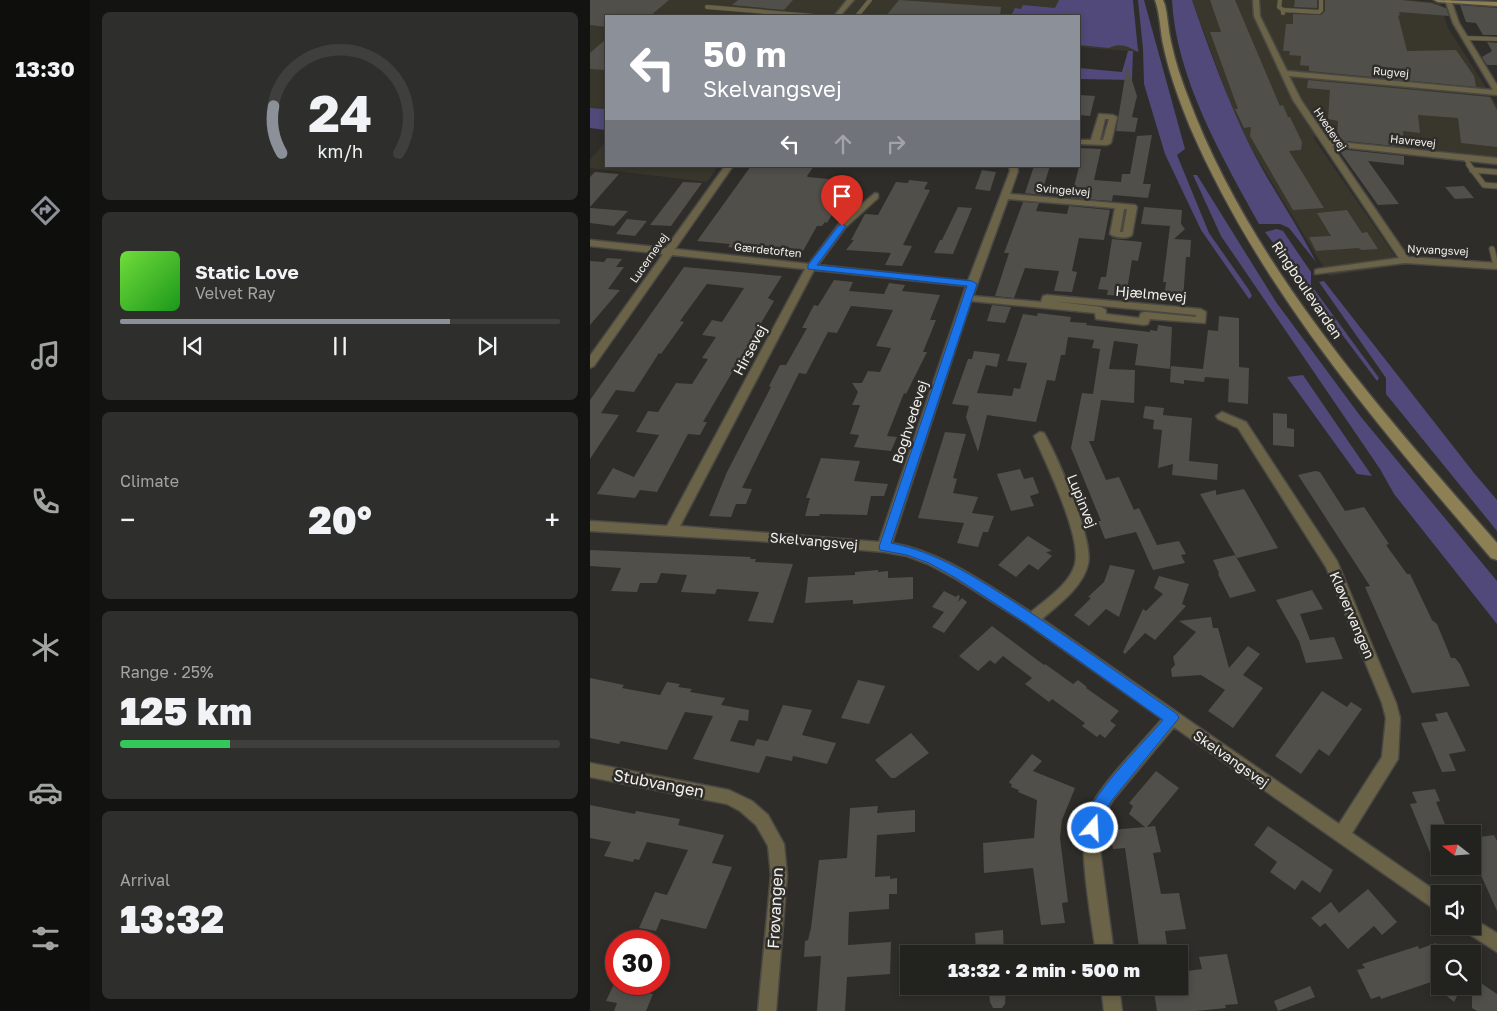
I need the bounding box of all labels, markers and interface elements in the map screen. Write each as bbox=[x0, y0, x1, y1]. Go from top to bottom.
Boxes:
text: 50 m bbox=[703, 33, 786, 75]
icon: left bbox=[620, 35, 685, 100]
text: 13:30 bbox=[15, 55, 75, 82]
street label: Rugvej bbox=[1373, 63, 1410, 80]
text: Skelvangsvej bbox=[703, 75, 842, 102]
text: 24 bbox=[308, 81, 372, 143]
street label: Hvedevej bbox=[1311, 105, 1349, 153]
icon: left bbox=[776, 130, 804, 158]
icon: ahead bbox=[829, 130, 857, 158]
icon: right bbox=[882, 130, 910, 158]
street label: Havrevej bbox=[1389, 132, 1437, 149]
text: km/h bbox=[317, 140, 363, 162]
pin bbox=[821, 175, 863, 226]
street label: Svingelvej bbox=[1035, 181, 1091, 198]
icon: arrive bbox=[828, 182, 856, 210]
icon: directions bbox=[28, 193, 63, 228]
street label: Lucernevej bbox=[627, 230, 670, 285]
street label: Ringboulevarden bbox=[1268, 238, 1346, 342]
street label: Gærdetoften bbox=[734, 239, 803, 260]
street label: Nyvangsvej bbox=[1407, 241, 1469, 258]
text: Static Love bbox=[195, 260, 299, 283]
street label: Hjælmevej bbox=[1115, 282, 1187, 305]
text: Velvet Ray bbox=[195, 283, 276, 303]
street label: Hirsevej bbox=[729, 322, 770, 378]
icon: previous bbox=[179, 332, 207, 360]
icon: pause bbox=[326, 332, 354, 360]
icon: next bbox=[473, 332, 501, 360]
icon: music bbox=[28, 338, 63, 373]
street label: Boghvedevej bbox=[888, 378, 931, 466]
text: Climate bbox=[120, 471, 179, 491]
street label: Lupinvej bbox=[1064, 472, 1101, 530]
icon: phone bbox=[28, 484, 63, 519]
text: 20° bbox=[308, 497, 372, 542]
text: − bbox=[120, 503, 135, 536]
text: + bbox=[545, 503, 560, 536]
street label: Skelvangsvej bbox=[769, 528, 859, 553]
street label: Kløvervangen bbox=[1326, 569, 1378, 661]
icon: climate bbox=[28, 630, 63, 665]
text: Range · 25% bbox=[120, 662, 214, 682]
text: 125 km bbox=[120, 688, 252, 733]
street label: Skelvangsvej bbox=[1190, 726, 1272, 791]
street label: Stubvangen bbox=[612, 764, 706, 802]
icon: car bbox=[28, 775, 63, 810]
position arrow bbox=[1066, 801, 1118, 853]
north arrow bbox=[1431, 825, 1481, 875]
map controls bbox=[1431, 825, 1481, 995]
street label: Frøvangen bbox=[763, 867, 787, 949]
text: Arrival bbox=[120, 870, 170, 890]
button: sound bbox=[1431, 885, 1481, 935]
text: 13:32 bbox=[120, 896, 224, 941]
icon: filters bbox=[28, 921, 63, 956]
speed limit sign: 30 bbox=[605, 930, 670, 995]
button: search bbox=[1431, 945, 1481, 995]
text: 13:32 · 2 min · 500 m bbox=[948, 958, 1140, 981]

